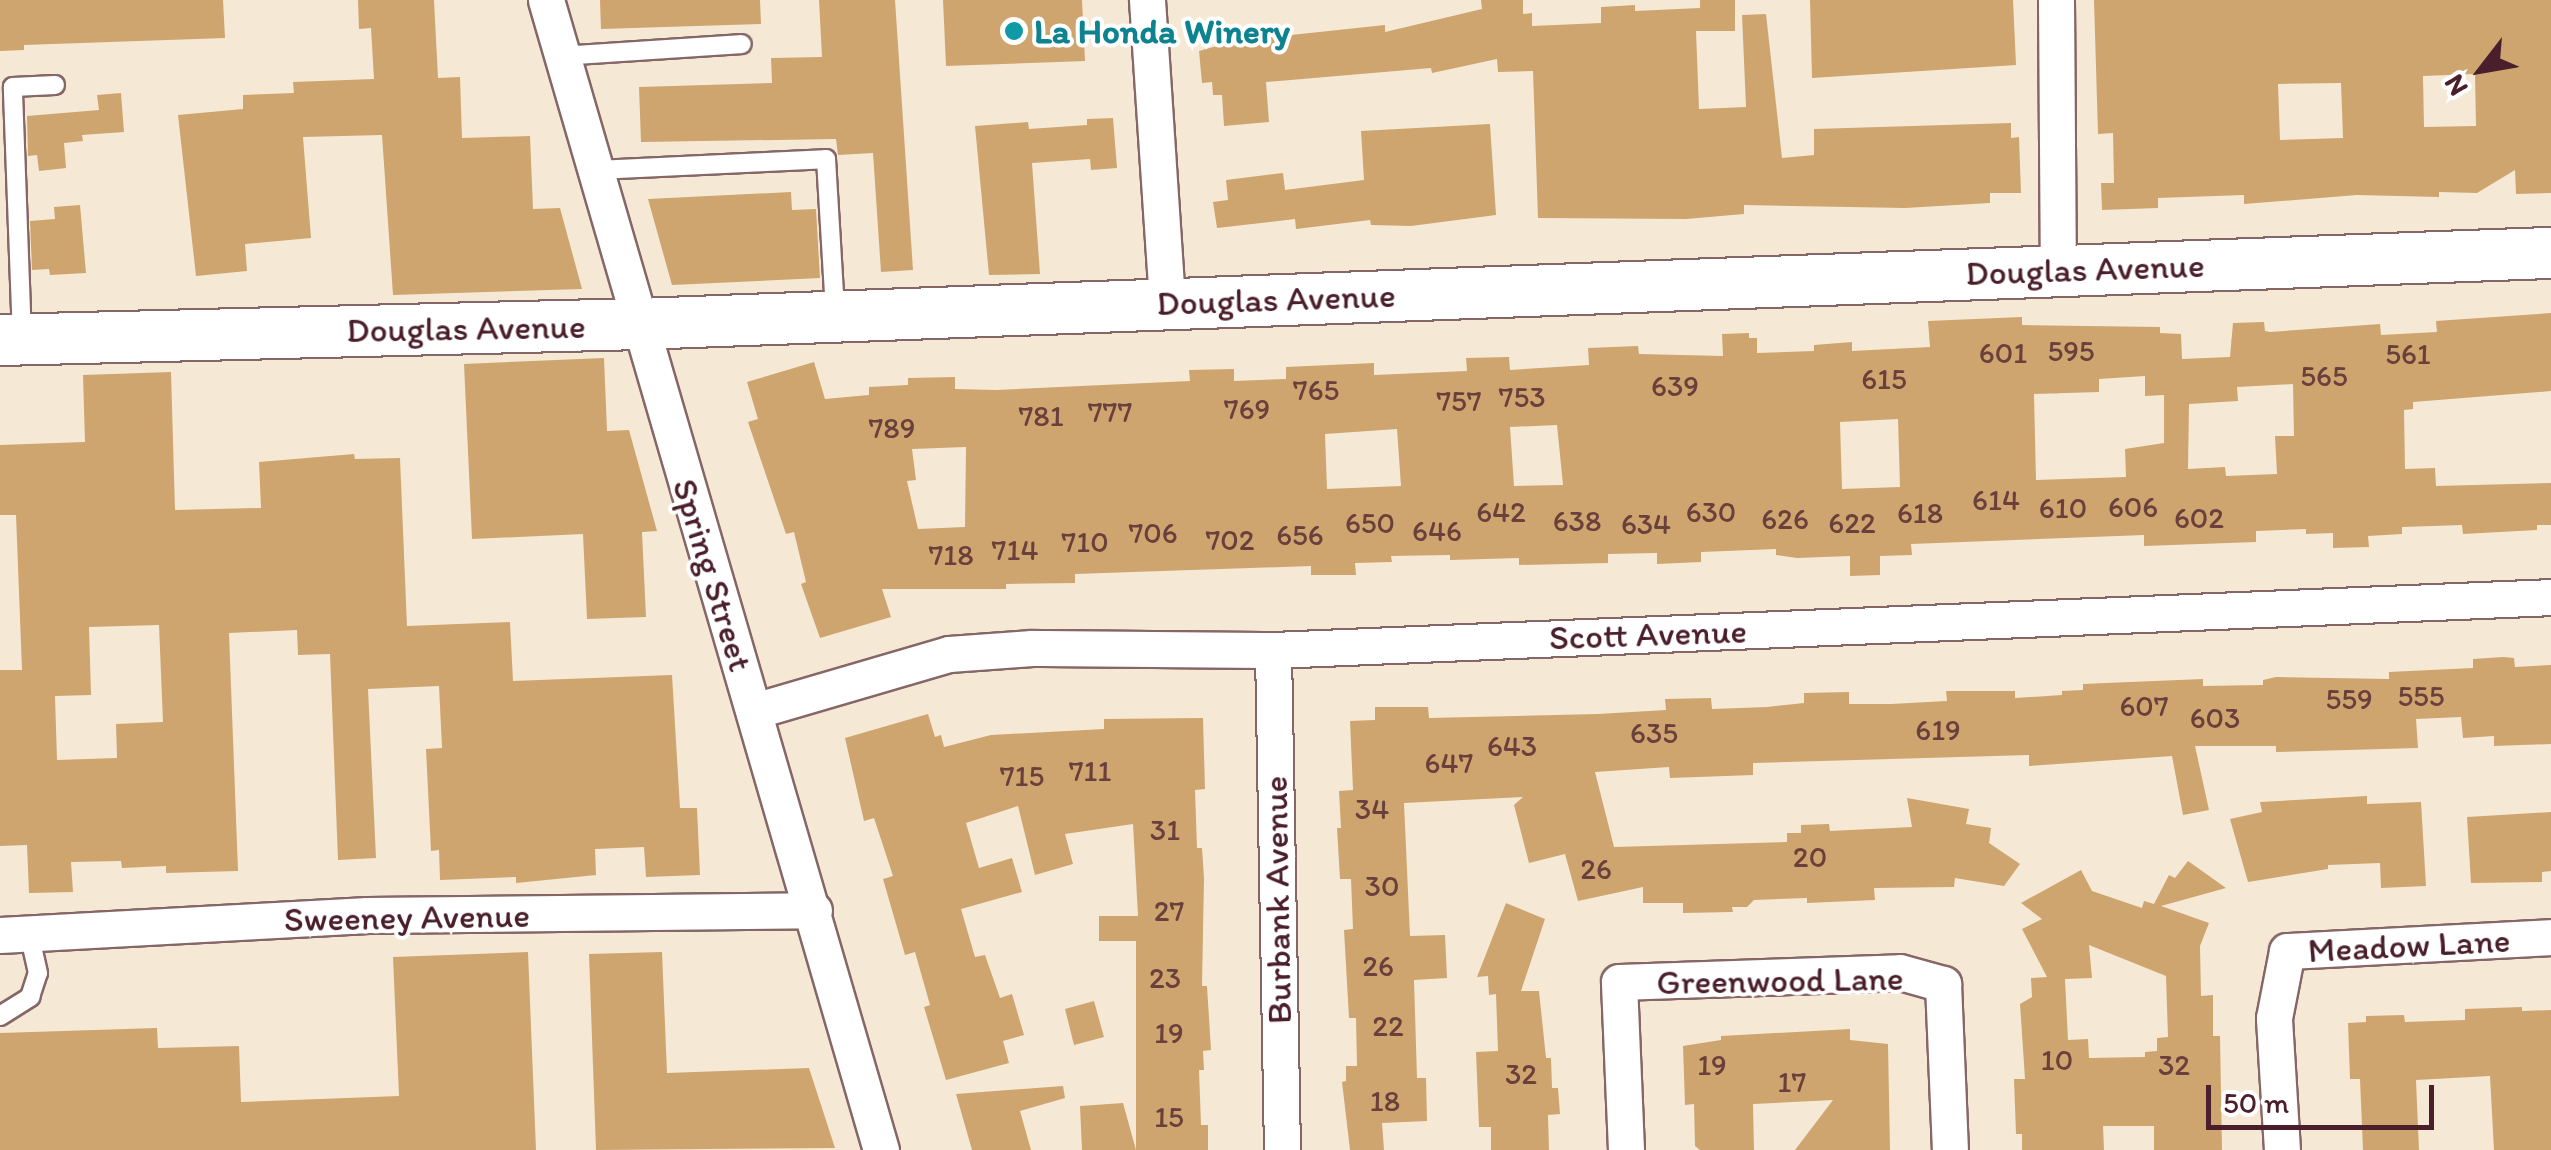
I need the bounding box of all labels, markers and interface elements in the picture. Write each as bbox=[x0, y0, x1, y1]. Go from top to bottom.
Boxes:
place label: La Honda Winery bbox=[1034, 10, 1289, 52]
marker: La Honda Winery bbox=[1003, 20, 1025, 42]
north arrow bbox=[2431, 20, 2531, 120]
text: N bbox=[2436, 69, 2475, 102]
street label: Douglas Avenue bbox=[1965, 244, 2205, 294]
street label: Douglas Avenue bbox=[1156, 274, 1396, 324]
street label: Douglas Avenue bbox=[346, 305, 586, 351]
house number: 595 bbox=[2047, 333, 2095, 369]
house number: 601 bbox=[1979, 335, 2027, 371]
house number: 561 bbox=[2385, 336, 2431, 372]
house number: 565 bbox=[2300, 358, 2348, 394]
house number: 615 bbox=[1861, 361, 1907, 397]
house number: 639 bbox=[1651, 368, 1699, 404]
house number: 765 bbox=[1293, 372, 1339, 408]
house number: 753 bbox=[1499, 379, 1545, 415]
house number: 757 bbox=[1436, 383, 1482, 419]
house number: 769 bbox=[1224, 391, 1270, 427]
house number: 777 bbox=[1088, 394, 1132, 430]
house number: 781 bbox=[1018, 398, 1064, 434]
house number: 789 bbox=[868, 410, 916, 446]
street label: Spring Street bbox=[664, 474, 762, 676]
house number: 614 bbox=[1972, 482, 2020, 518]
house number: 606 bbox=[2108, 489, 2158, 525]
house number: 610 bbox=[2039, 490, 2087, 526]
house number: 642 bbox=[1476, 494, 1526, 530]
house number: 630 bbox=[1686, 494, 1736, 530]
house number: 618 bbox=[1897, 495, 1943, 531]
house number: 602 bbox=[2174, 500, 2224, 536]
house number: 626 bbox=[1761, 501, 1809, 537]
house number: 638 bbox=[1553, 503, 1601, 539]
house number: 650 bbox=[1345, 505, 1395, 541]
house number: 622 bbox=[1828, 505, 1876, 541]
house number: 634 bbox=[1621, 506, 1671, 542]
house number: 646 bbox=[1412, 513, 1462, 549]
house number: 706 bbox=[1128, 515, 1178, 551]
house number: 656 bbox=[1276, 517, 1324, 553]
house number: 702 bbox=[1205, 522, 1255, 558]
house number: 710 bbox=[1061, 524, 1109, 560]
house number: 714 bbox=[992, 532, 1038, 568]
house number: 718 bbox=[928, 537, 974, 573]
street label: Scott Avenue bbox=[1549, 610, 1747, 658]
house number: 555 bbox=[2397, 678, 2445, 714]
house number: 559 bbox=[2325, 681, 2373, 717]
house number: 607 bbox=[2119, 688, 2169, 724]
house number: 603 bbox=[2190, 700, 2240, 736]
house number: 619 bbox=[1915, 712, 1961, 748]
house number: 635 bbox=[1630, 715, 1678, 751]
house number: 643 bbox=[1487, 728, 1537, 764]
house number: 647 bbox=[1425, 745, 1473, 781]
house number: 711 bbox=[1069, 753, 1111, 789]
house number: 715 bbox=[1000, 758, 1044, 794]
street label: Burbank Avenue bbox=[1254, 776, 1300, 1024]
house number: 34 bbox=[1355, 791, 1389, 827]
house number: 31 bbox=[1150, 812, 1180, 848]
house number: 20 bbox=[1793, 839, 1827, 875]
house number: 26 bbox=[1580, 851, 1612, 887]
house number: 30 bbox=[1365, 868, 1399, 904]
house number: 27 bbox=[1154, 893, 1184, 929]
street label: Sweeney Avenue bbox=[284, 894, 530, 940]
street label: Meadow Lane bbox=[2307, 919, 2511, 971]
house number: 26 bbox=[1362, 948, 1394, 984]
street label: Greenwood Lane bbox=[1655, 957, 1905, 1003]
house number: 23 bbox=[1149, 960, 1181, 996]
house number: 22 bbox=[1372, 1008, 1404, 1044]
house number: 19 bbox=[1154, 1015, 1184, 1051]
house number: 10 bbox=[2041, 1042, 2073, 1078]
house number: 19 bbox=[1697, 1047, 1727, 1083]
house number: 32 bbox=[2158, 1047, 2190, 1083]
house number: 32 bbox=[1505, 1056, 1537, 1092]
house number: 17 bbox=[1778, 1064, 1806, 1100]
scale bar bbox=[2211, 1065, 2438, 1127]
house number: 18 bbox=[1370, 1083, 1400, 1119]
text: 50 m bbox=[2223, 1084, 2289, 1121]
house number: 15 bbox=[1154, 1099, 1184, 1135]

